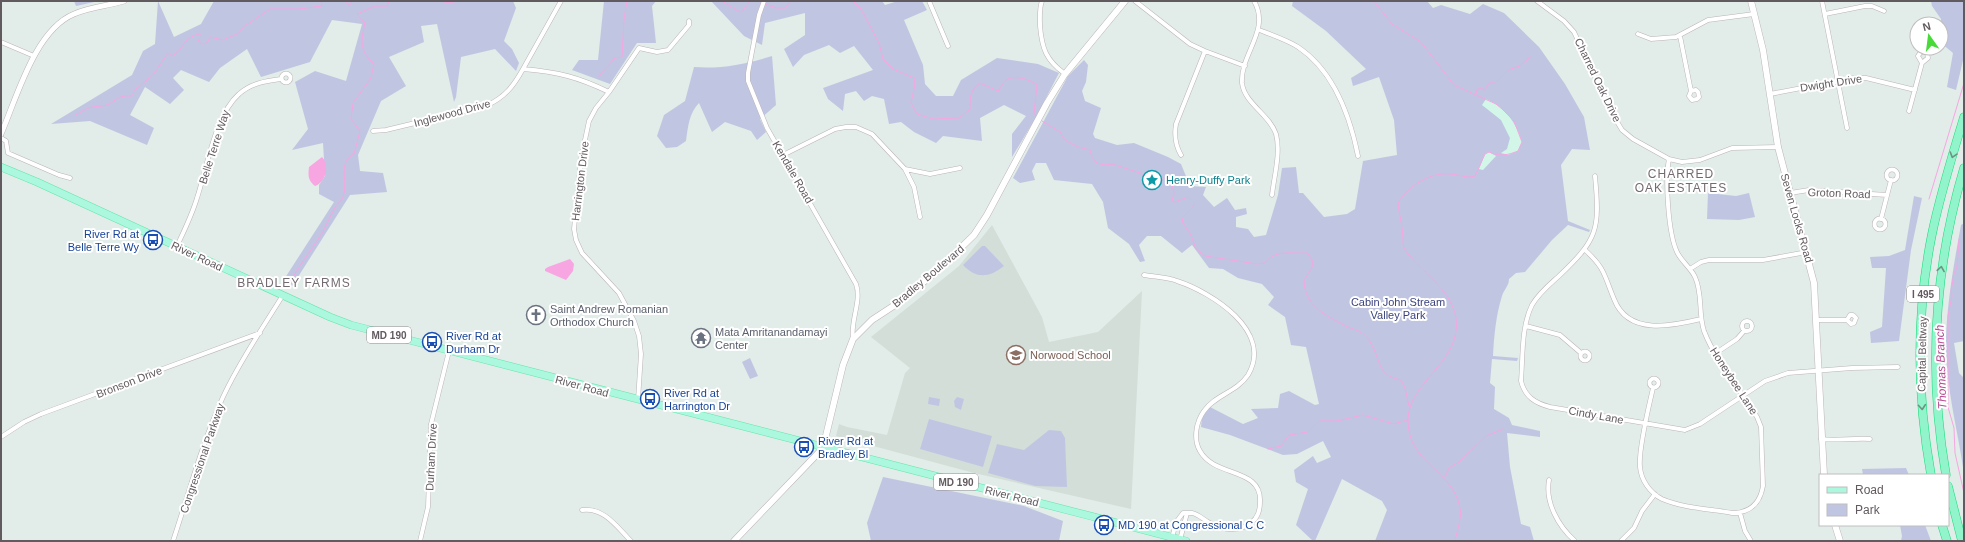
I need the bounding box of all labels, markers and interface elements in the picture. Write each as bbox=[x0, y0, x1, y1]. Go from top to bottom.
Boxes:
north arrow bbox=[1909, 16, 1949, 56]
text: N bbox=[1921, 20, 1932, 33]
street label: Charred Oak Drive bbox=[1573, 36, 1623, 124]
street label: Dwight Drive bbox=[1799, 72, 1863, 94]
street label: Inglewood Drive bbox=[412, 97, 492, 129]
street label: Belle Terre Way bbox=[196, 108, 232, 185]
street label: Kendale Road bbox=[770, 139, 816, 205]
street label: Harrington Drive bbox=[569, 141, 591, 221]
one-way arrow bbox=[1949, 151, 1958, 158]
district label: CHARRED OAK ESTATES bbox=[1635, 167, 1727, 195]
place icon: Henry-Duffy Park bbox=[1141, 169, 1163, 191]
street label: Seven Locks Road bbox=[1779, 172, 1815, 264]
place label: Henry-Duffy Park bbox=[1166, 174, 1251, 186]
street label: Groton Road bbox=[1807, 186, 1871, 200]
place label: River Rd at Belle Terre Wy bbox=[68, 228, 139, 253]
bus stop icon: River Rd at Belle Terre Wy bbox=[142, 229, 164, 251]
street label: River Road bbox=[170, 239, 224, 273]
street label: Bradley Boulevard bbox=[890, 243, 966, 309]
one-way arrow bbox=[1936, 266, 1945, 272]
district label: BRADLEY FARMS bbox=[237, 276, 351, 290]
road number: I 495 bbox=[1907, 286, 1939, 302]
park label: Cabin John Stream Valley Park bbox=[1351, 296, 1445, 321]
place label: Saint Andrew Romanian Orthodox Church bbox=[550, 303, 668, 328]
church icon: Saint Andrew Romanian Orthodox Church bbox=[525, 304, 547, 326]
street label: Capital Beltway bbox=[1915, 316, 1929, 392]
water label: Thomas Branch bbox=[1933, 324, 1949, 410]
place label: Mata Amritanandamayi Center bbox=[715, 326, 828, 351]
road number: MD 190 bbox=[367, 327, 411, 343]
temple icon: Mata Amritanandamayi Center bbox=[690, 327, 712, 349]
place label: River Rd at Durham Dr bbox=[446, 330, 501, 355]
bus stop icon: River Rd at Durham Dr bbox=[421, 331, 443, 353]
school or university icon: Norwood School bbox=[1005, 344, 1027, 366]
street label: Honeybee Lane bbox=[1708, 345, 1760, 417]
place label: Norwood School bbox=[1030, 349, 1111, 361]
street label: Bronson Drive bbox=[94, 364, 164, 400]
street label: River Road bbox=[554, 373, 610, 399]
place label: River Rd at Harrington Dr bbox=[664, 387, 730, 412]
bus stop icon: River Rd at Harrington Dr bbox=[639, 388, 661, 410]
street label: Congressional Parkway bbox=[178, 401, 227, 515]
street label: Cindy Lane bbox=[1568, 404, 1624, 426]
one-way arrow bbox=[1917, 404, 1926, 410]
street label: Durham Drive bbox=[423, 423, 439, 491]
place label: River Rd at Bradley Bl bbox=[818, 435, 873, 460]
bus stop icon: River Rd at Bradley Bl bbox=[793, 436, 815, 458]
road number: MD 190 bbox=[934, 474, 978, 490]
legend bbox=[1819, 474, 1949, 526]
text: Road bbox=[1855, 483, 1884, 497]
street label: River Road bbox=[984, 484, 1040, 508]
text: Park bbox=[1855, 503, 1881, 517]
bus stop icon: MD 190 at Congressional C C bbox=[1093, 514, 1115, 536]
place label: MD 190 at Congressional C C bbox=[1118, 519, 1264, 531]

